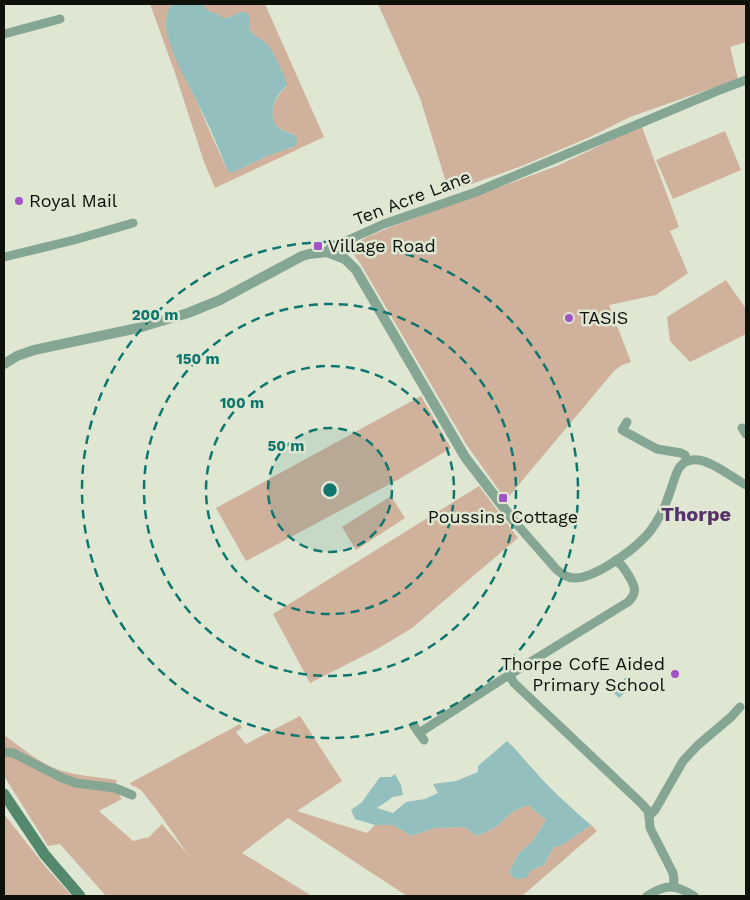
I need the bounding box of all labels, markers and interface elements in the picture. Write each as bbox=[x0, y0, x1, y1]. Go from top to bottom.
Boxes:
street label: Ten Acre Lane bbox=[350, 166, 473, 230]
place label: Royal Mail bbox=[29, 190, 118, 211]
marker: Royal Mail bbox=[13, 195, 25, 207]
place label: Village Road bbox=[328, 235, 436, 256]
marker: Village Road bbox=[312, 240, 324, 252]
text: 200 m bbox=[132, 306, 178, 324]
place label: TASIS bbox=[579, 307, 628, 328]
marker: TASIS bbox=[563, 312, 575, 324]
text: 150 m bbox=[176, 350, 220, 368]
text: 100 m bbox=[220, 394, 264, 412]
text: 50 m bbox=[268, 437, 304, 455]
centre of rings bbox=[321, 481, 339, 499]
marker: Poussins Cottage bbox=[497, 492, 509, 504]
district label: Thorpe bbox=[661, 502, 731, 526]
place label: Poussins Cottage bbox=[428, 506, 578, 527]
place label: Thorpe CofE Aided Primary School bbox=[501, 653, 665, 695]
marker: Thorpe CofE Aided Primary School bbox=[669, 668, 681, 680]

